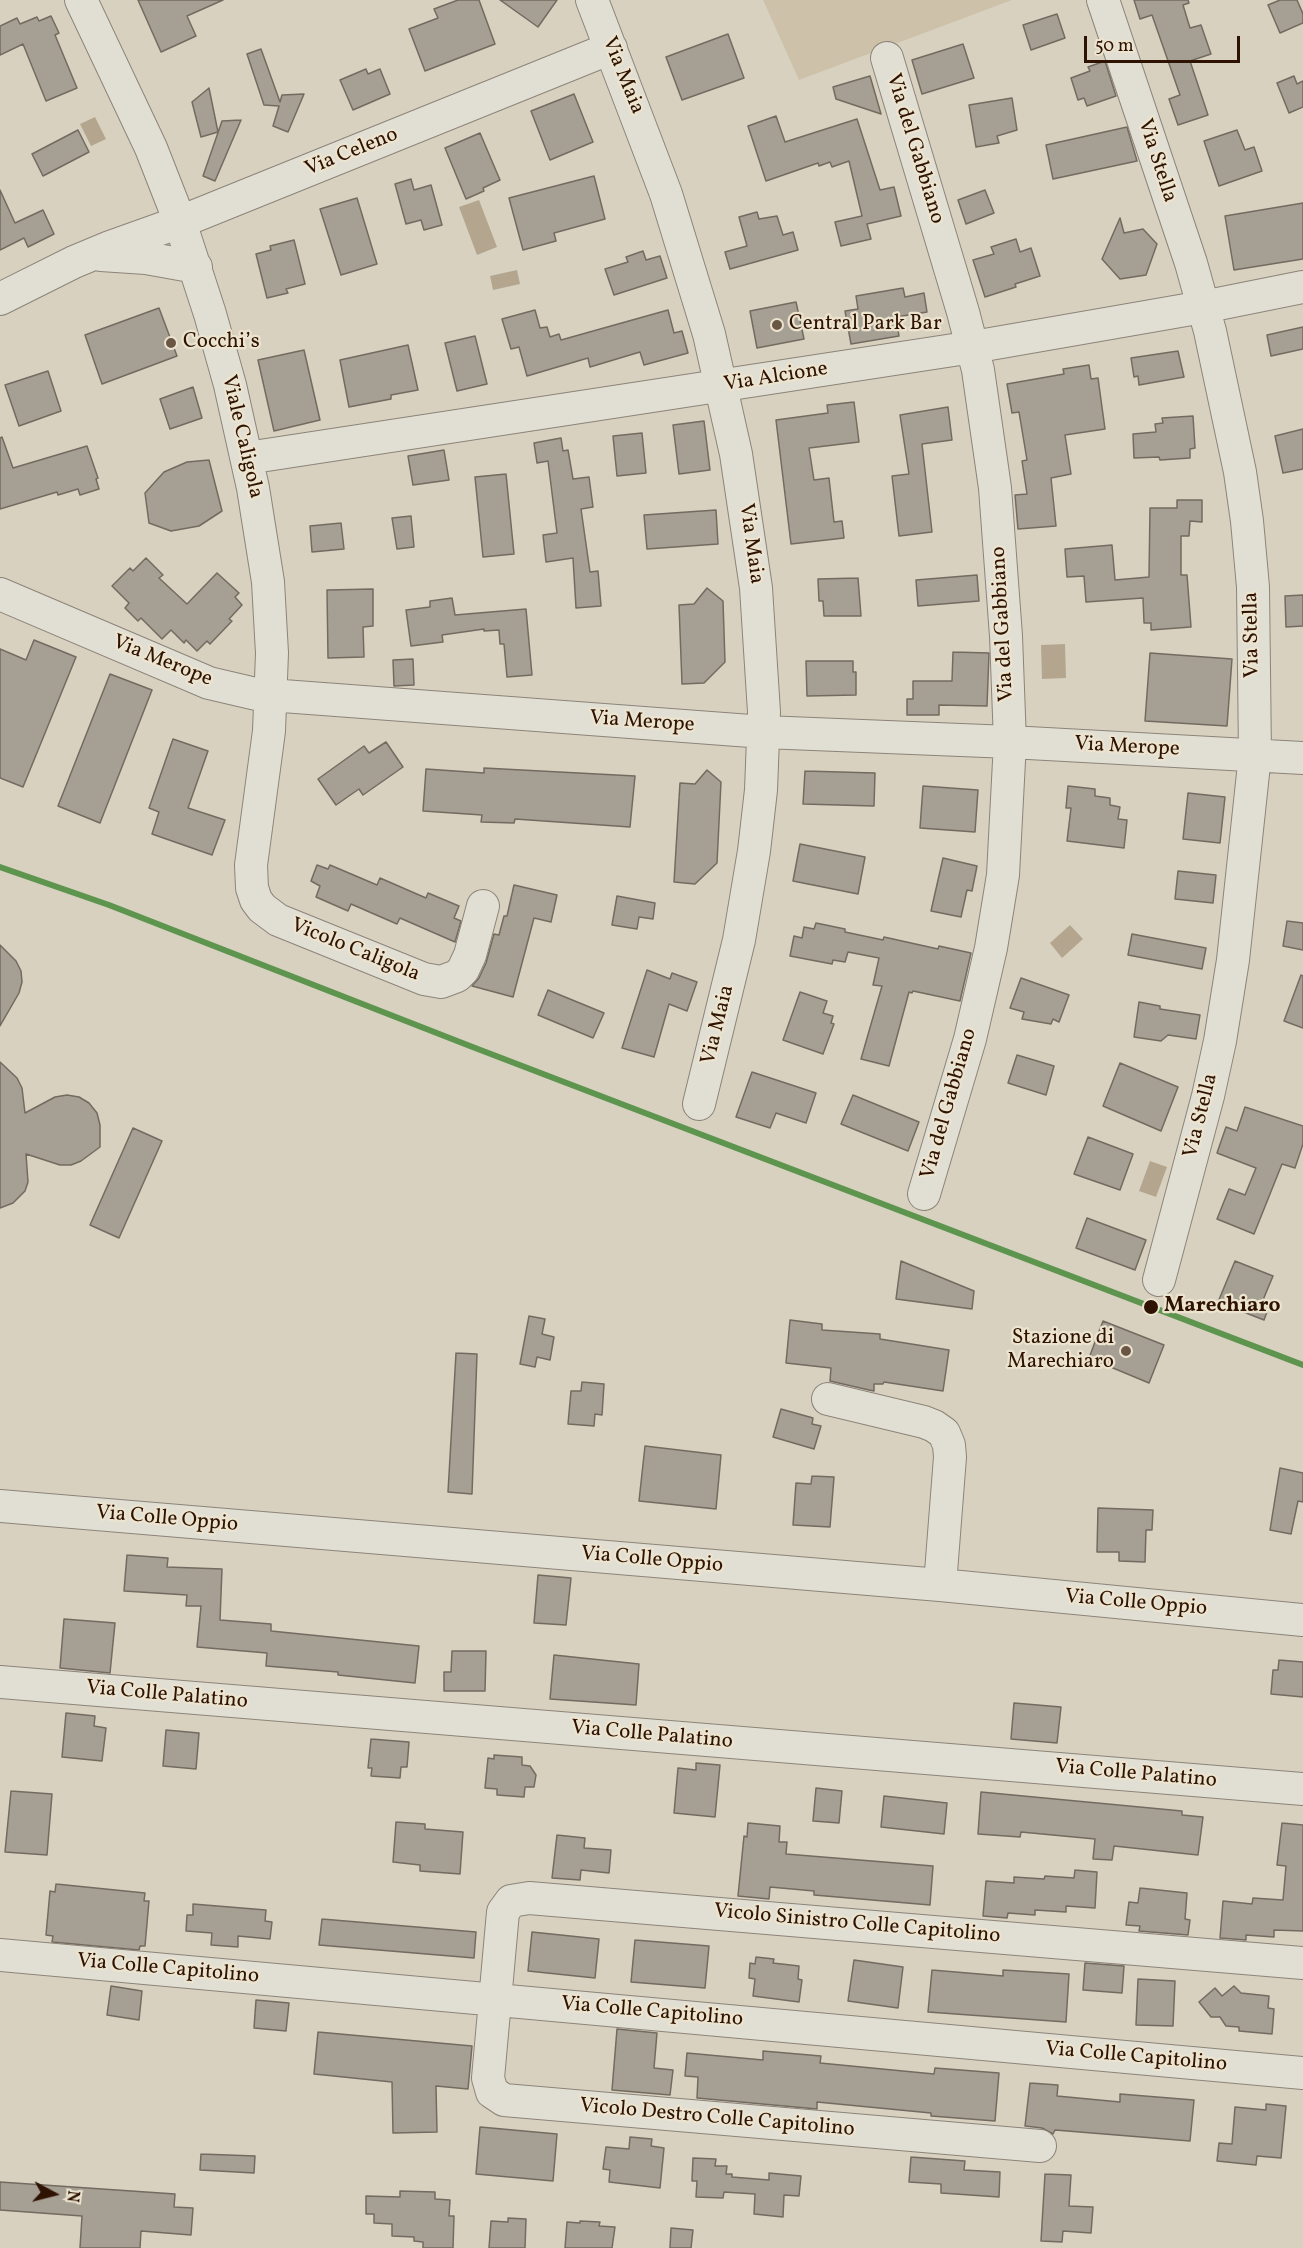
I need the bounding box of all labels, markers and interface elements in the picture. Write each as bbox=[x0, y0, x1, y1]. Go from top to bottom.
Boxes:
scale bar bbox=[1087, 24, 1243, 62]
street label: Via Maia bbox=[595, 34, 649, 118]
text: 50 m bbox=[1095, 34, 1134, 59]
street label: Via del Gabbiano bbox=[879, 71, 949, 227]
street label: Via Stella bbox=[1131, 116, 1181, 206]
street label: Via Celeno bbox=[302, 123, 402, 183]
place label: Central Park Bar bbox=[789, 312, 942, 338]
marker: Central Park Bar bbox=[770, 318, 784, 332]
place label: Cocchi’s bbox=[183, 330, 260, 356]
marker: Cocchi’s bbox=[164, 336, 178, 350]
street label: Via Alcione bbox=[722, 357, 830, 399]
street label: Viale Caligola bbox=[215, 373, 267, 501]
street label: Via Maia bbox=[732, 502, 768, 586]
street label: Via del Gabbiano bbox=[987, 546, 1021, 702]
street label: Via Stella bbox=[1240, 592, 1266, 678]
street label: Via Merope bbox=[108, 631, 216, 693]
street label: Via Merope bbox=[589, 707, 695, 739]
street label: Via Merope bbox=[1074, 733, 1180, 763]
street label: Vicolo Caligola bbox=[287, 914, 423, 988]
street label: Via Maia bbox=[697, 983, 741, 1067]
street label: Via del Gabbiano bbox=[916, 1026, 984, 1182]
street label: Via Stella bbox=[1179, 1071, 1225, 1161]
place label: Marechiaro bbox=[1164, 1294, 1281, 1320]
marker: Marechiaro bbox=[1142, 1298, 1160, 1316]
place label: Stazione di Marechiaro bbox=[1007, 1326, 1114, 1376]
marker: Stazione di Marechiaro bbox=[1119, 1344, 1133, 1358]
street label: Via Colle Oppio bbox=[95, 1501, 239, 1539]
street label: Via Colle Oppio bbox=[580, 1542, 724, 1580]
street label: Via Colle Oppio bbox=[1064, 1585, 1208, 1623]
street label: Via Colle Palatino bbox=[85, 1676, 249, 1716]
street label: Via Colle Palatino bbox=[570, 1716, 734, 1756]
street label: Via Colle Palatino bbox=[1054, 1755, 1218, 1795]
street label: Vicolo Sinistro Colle Capitolino bbox=[713, 1900, 1001, 1950]
street label: Via Colle Capitolino bbox=[76, 1949, 260, 1991]
street label: Via Colle Capitolino bbox=[560, 1992, 744, 2034]
street label: Via Colle Capitolino bbox=[1044, 2037, 1228, 2079]
street label: Vicolo Destro Colle Capitolino bbox=[579, 2094, 855, 2144]
north arrow bbox=[24, 2164, 84, 2224]
text: N bbox=[60, 2189, 83, 2203]

